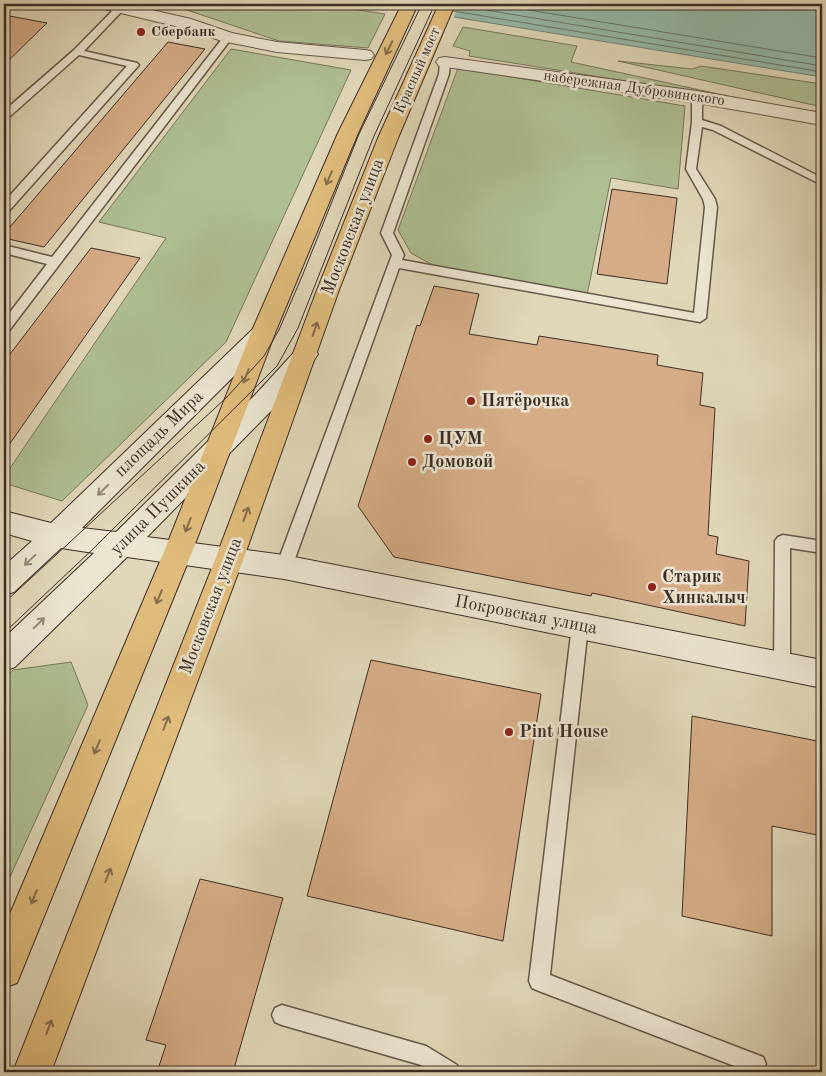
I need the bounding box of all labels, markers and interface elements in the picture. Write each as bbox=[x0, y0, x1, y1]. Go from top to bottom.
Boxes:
place label: Сбербанк bbox=[151, 25, 215, 40]
marker: Сбербанк bbox=[135, 26, 147, 38]
street label: Красный мост bbox=[392, 26, 444, 116]
one-way arrow bbox=[384, 40, 393, 55]
street label: набережная Дубровинского bbox=[542, 69, 726, 109]
street label: Московская улица bbox=[319, 156, 387, 298]
one-way arrow bbox=[323, 170, 333, 185]
one-way arrow bbox=[310, 321, 320, 337]
one-way arrow bbox=[241, 368, 250, 383]
street label: площадь Мира bbox=[111, 387, 207, 481]
place label: Пятёрочка bbox=[481, 392, 569, 410]
marker: Пятёрочка bbox=[465, 395, 477, 407]
place label: ЦУМ bbox=[438, 430, 483, 448]
marker: ЦУМ bbox=[422, 433, 434, 445]
place label: Домовой bbox=[422, 453, 493, 471]
marker: Домовой bbox=[406, 456, 418, 468]
street label: улица Пушкина bbox=[107, 457, 209, 559]
one-way arrow bbox=[97, 483, 109, 495]
one-way arrow bbox=[242, 507, 251, 522]
one-way arrow bbox=[183, 517, 192, 532]
street label: Московская улица bbox=[177, 535, 245, 677]
one-way arrow bbox=[24, 554, 36, 566]
place label: Старик Хинкалыч bbox=[662, 568, 746, 607]
marker: Старик Хинкалыч bbox=[646, 581, 658, 593]
one-way arrow bbox=[154, 589, 164, 604]
street label: Покровская улица bbox=[453, 592, 599, 638]
one-way arrow bbox=[33, 617, 45, 629]
one-way arrow bbox=[162, 716, 171, 732]
place label: Pint House bbox=[519, 723, 609, 741]
marker: Pint House bbox=[503, 726, 515, 738]
one-way arrow bbox=[92, 739, 101, 754]
one-way arrow bbox=[103, 868, 113, 883]
one-way arrow bbox=[29, 889, 39, 904]
one-way arrow bbox=[45, 1020, 54, 1035]

